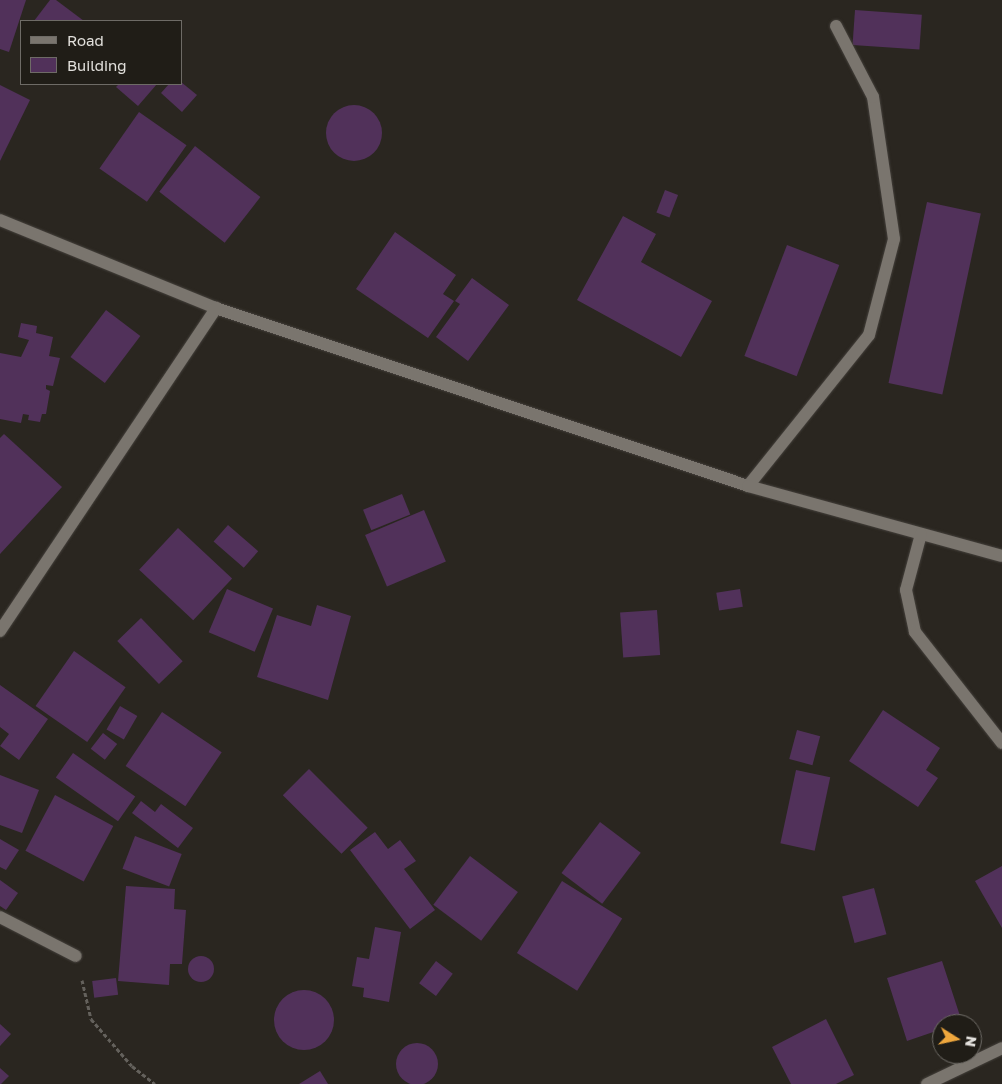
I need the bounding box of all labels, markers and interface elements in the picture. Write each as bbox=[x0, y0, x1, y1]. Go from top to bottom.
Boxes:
legend bbox=[20, 20, 182, 85]
text: Road bbox=[67, 31, 104, 49]
text: Building bbox=[67, 56, 127, 74]
north arrow bbox=[932, 1014, 982, 1064]
text: N bbox=[962, 1035, 981, 1048]

